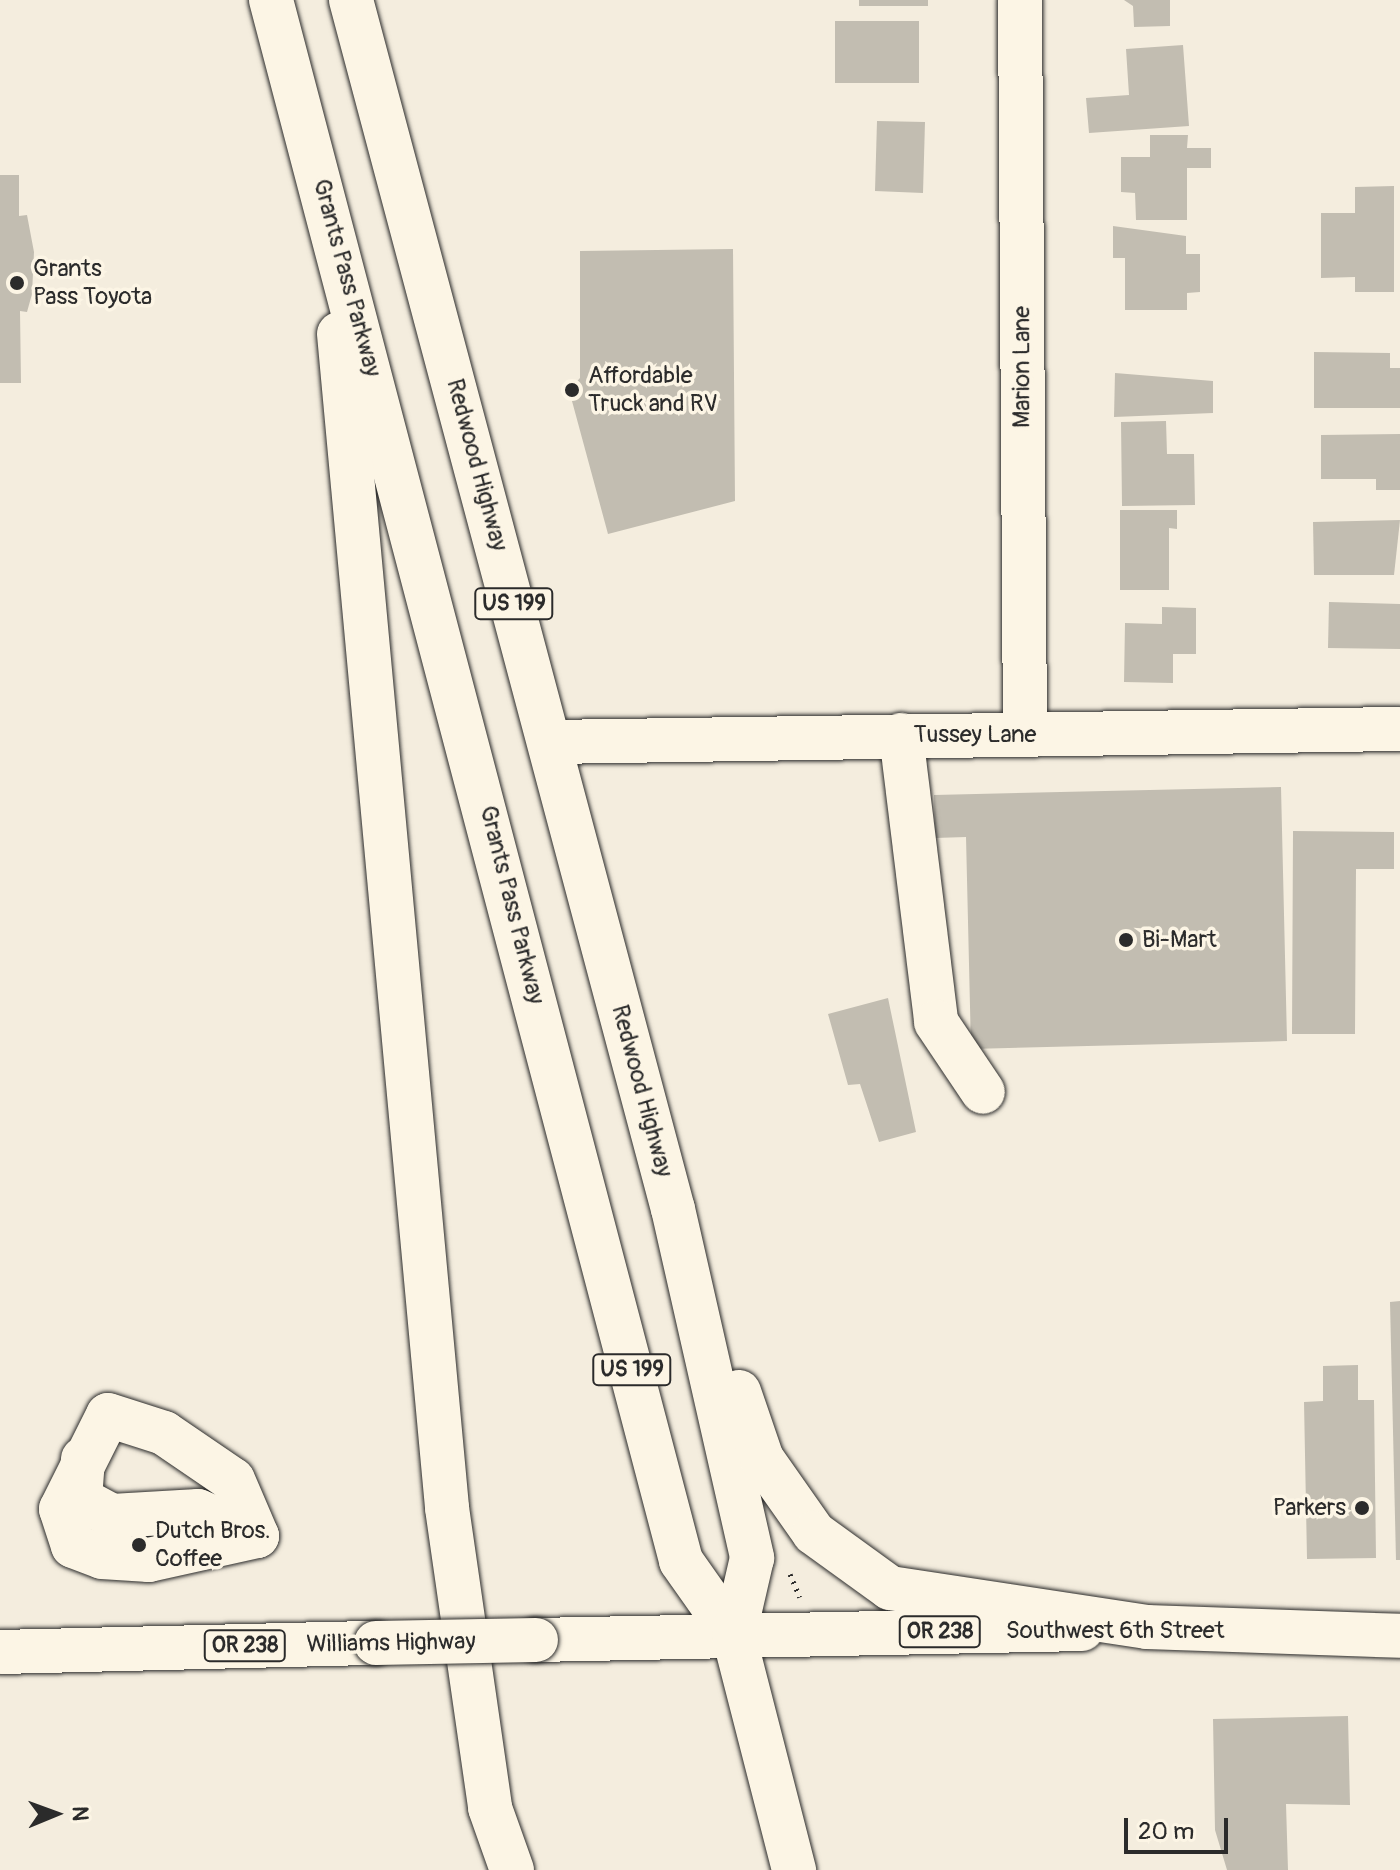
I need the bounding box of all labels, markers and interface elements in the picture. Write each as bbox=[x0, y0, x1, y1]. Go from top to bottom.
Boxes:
street label: Grants Pass Parkway bbox=[307, 176, 387, 380]
place label: Grants Pass Toyota bbox=[33, 255, 152, 311]
marker: Grants Pass Toyota bbox=[8, 274, 26, 292]
street label: Marion Lane bbox=[1008, 306, 1036, 428]
place label: Affordable Truck and RV bbox=[588, 362, 718, 418]
street label: Redwood Highway bbox=[440, 376, 514, 554]
marker: Affordable Truck and RV bbox=[563, 381, 581, 399]
road number: US 199 bbox=[474, 586, 554, 622]
street label: Tussey Lane bbox=[914, 721, 1036, 749]
street label: Grants Pass Parkway bbox=[473, 803, 551, 1007]
place label: Bi-Mart bbox=[1142, 926, 1217, 954]
marker: Bi-Mart bbox=[1117, 931, 1135, 949]
street label: Redwood Highway bbox=[605, 1002, 679, 1180]
road number: US 199 bbox=[592, 1352, 672, 1388]
place label: Parkers bbox=[1273, 1494, 1346, 1522]
marker: Parkers bbox=[1353, 1499, 1371, 1517]
place label: Dutch Bros. Coffee bbox=[155, 1517, 271, 1573]
marker: Dutch Bros. Coffee bbox=[130, 1536, 148, 1554]
road number: OR 238 bbox=[898, 1614, 982, 1650]
street label: Southwest 6th Street bbox=[1006, 1617, 1224, 1645]
street label: Williams Highway bbox=[306, 1627, 476, 1659]
road number: OR 238 bbox=[203, 1628, 287, 1664]
north arrow bbox=[16, 1774, 96, 1854]
scale bar bbox=[1128, 1802, 1232, 1852]
text: N bbox=[66, 1806, 94, 1821]
text: 20 m bbox=[1138, 1817, 1194, 1846]

